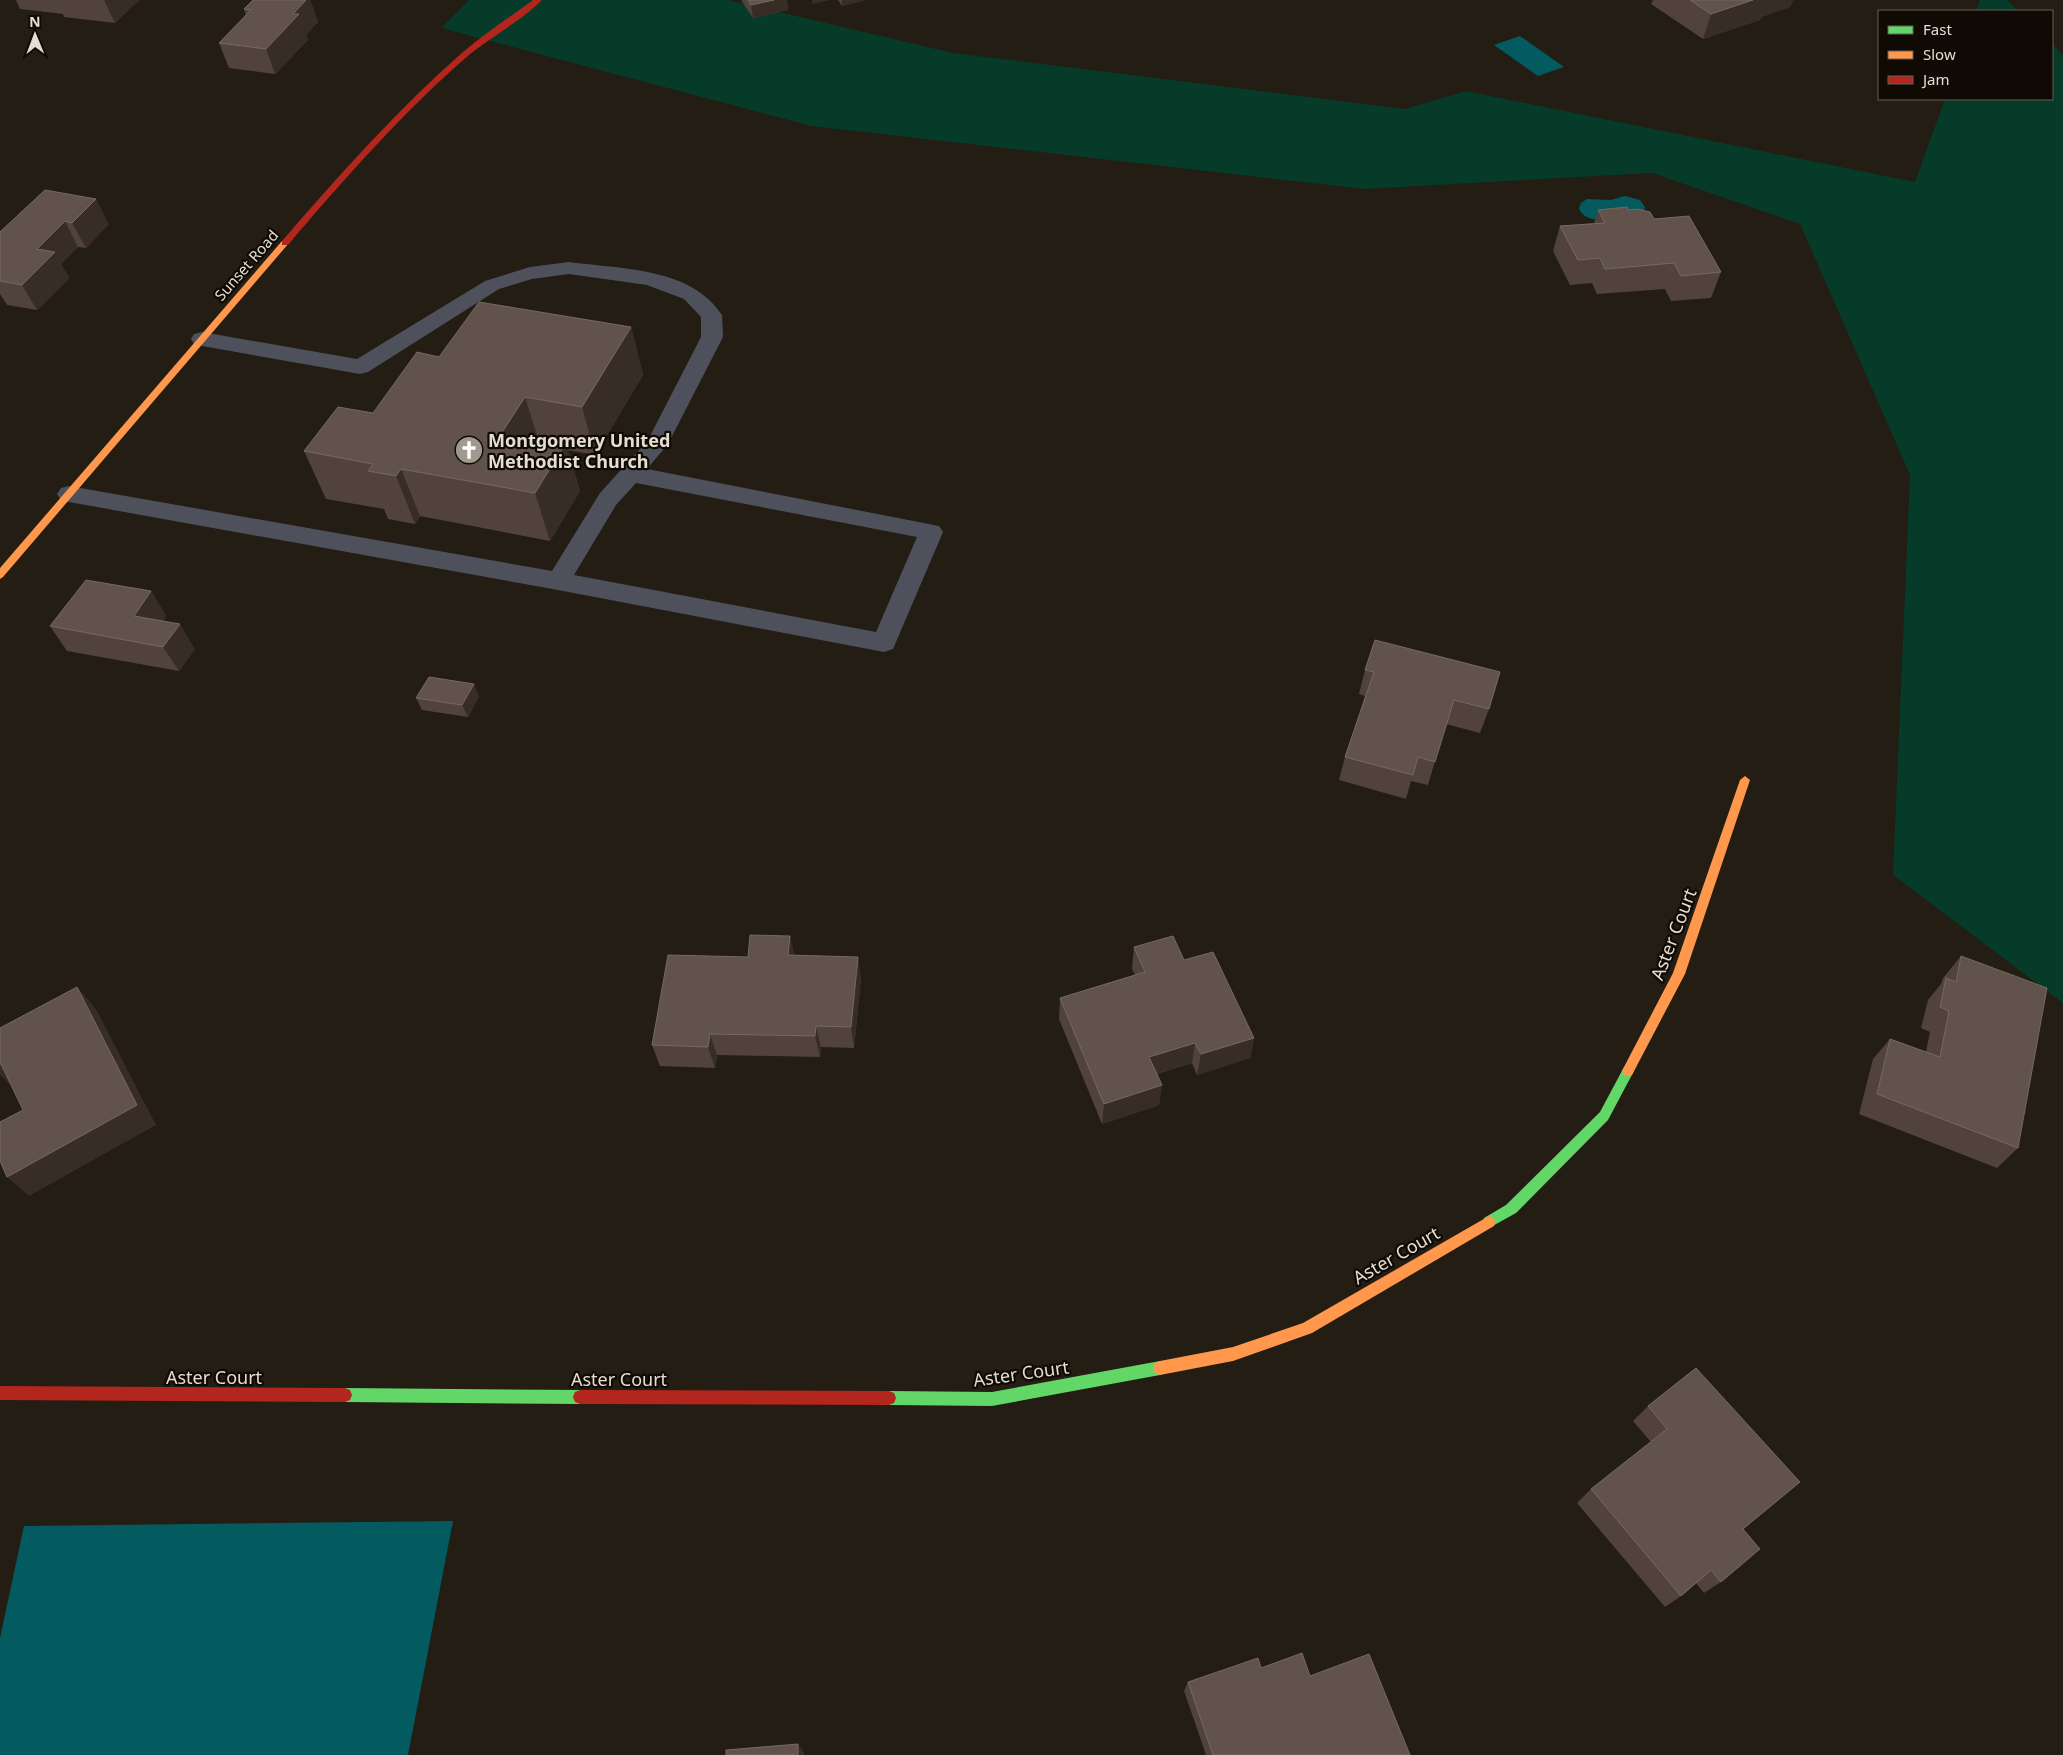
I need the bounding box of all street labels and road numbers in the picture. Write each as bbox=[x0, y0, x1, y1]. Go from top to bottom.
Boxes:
street label: Sunset Road bbox=[210, 225, 282, 305]
street label: Aster Court bbox=[1645, 884, 1702, 983]
street label: Aster Court bbox=[1348, 1220, 1444, 1289]
street label: Aster Court bbox=[972, 1354, 1071, 1392]
street label: Aster Court bbox=[166, 1365, 263, 1389]
street label: Aster Court bbox=[571, 1367, 668, 1391]

